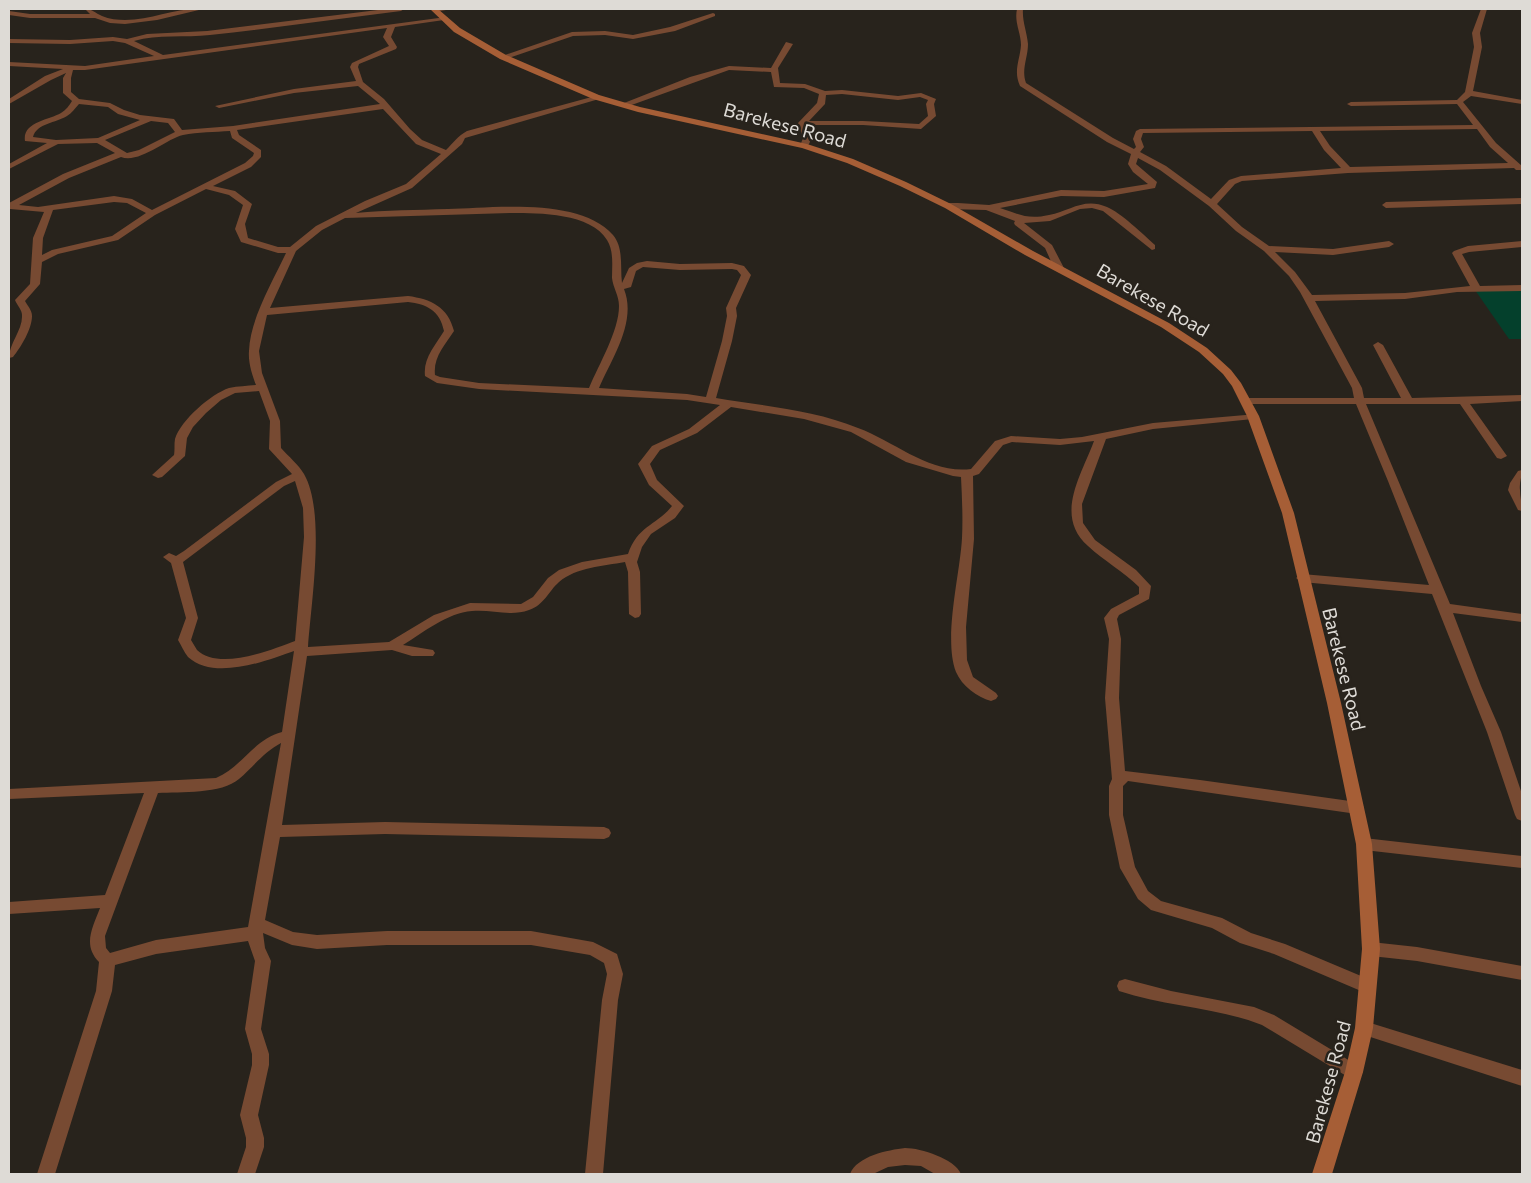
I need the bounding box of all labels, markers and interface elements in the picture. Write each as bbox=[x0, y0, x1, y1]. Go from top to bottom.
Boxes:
street label: Barekese Road bbox=[721, 97, 849, 152]
street label: Barekese Road bbox=[1093, 258, 1214, 341]
street label: Barekese Road bbox=[1318, 605, 1371, 733]
street label: Barekese Road bbox=[1300, 1018, 1355, 1146]

